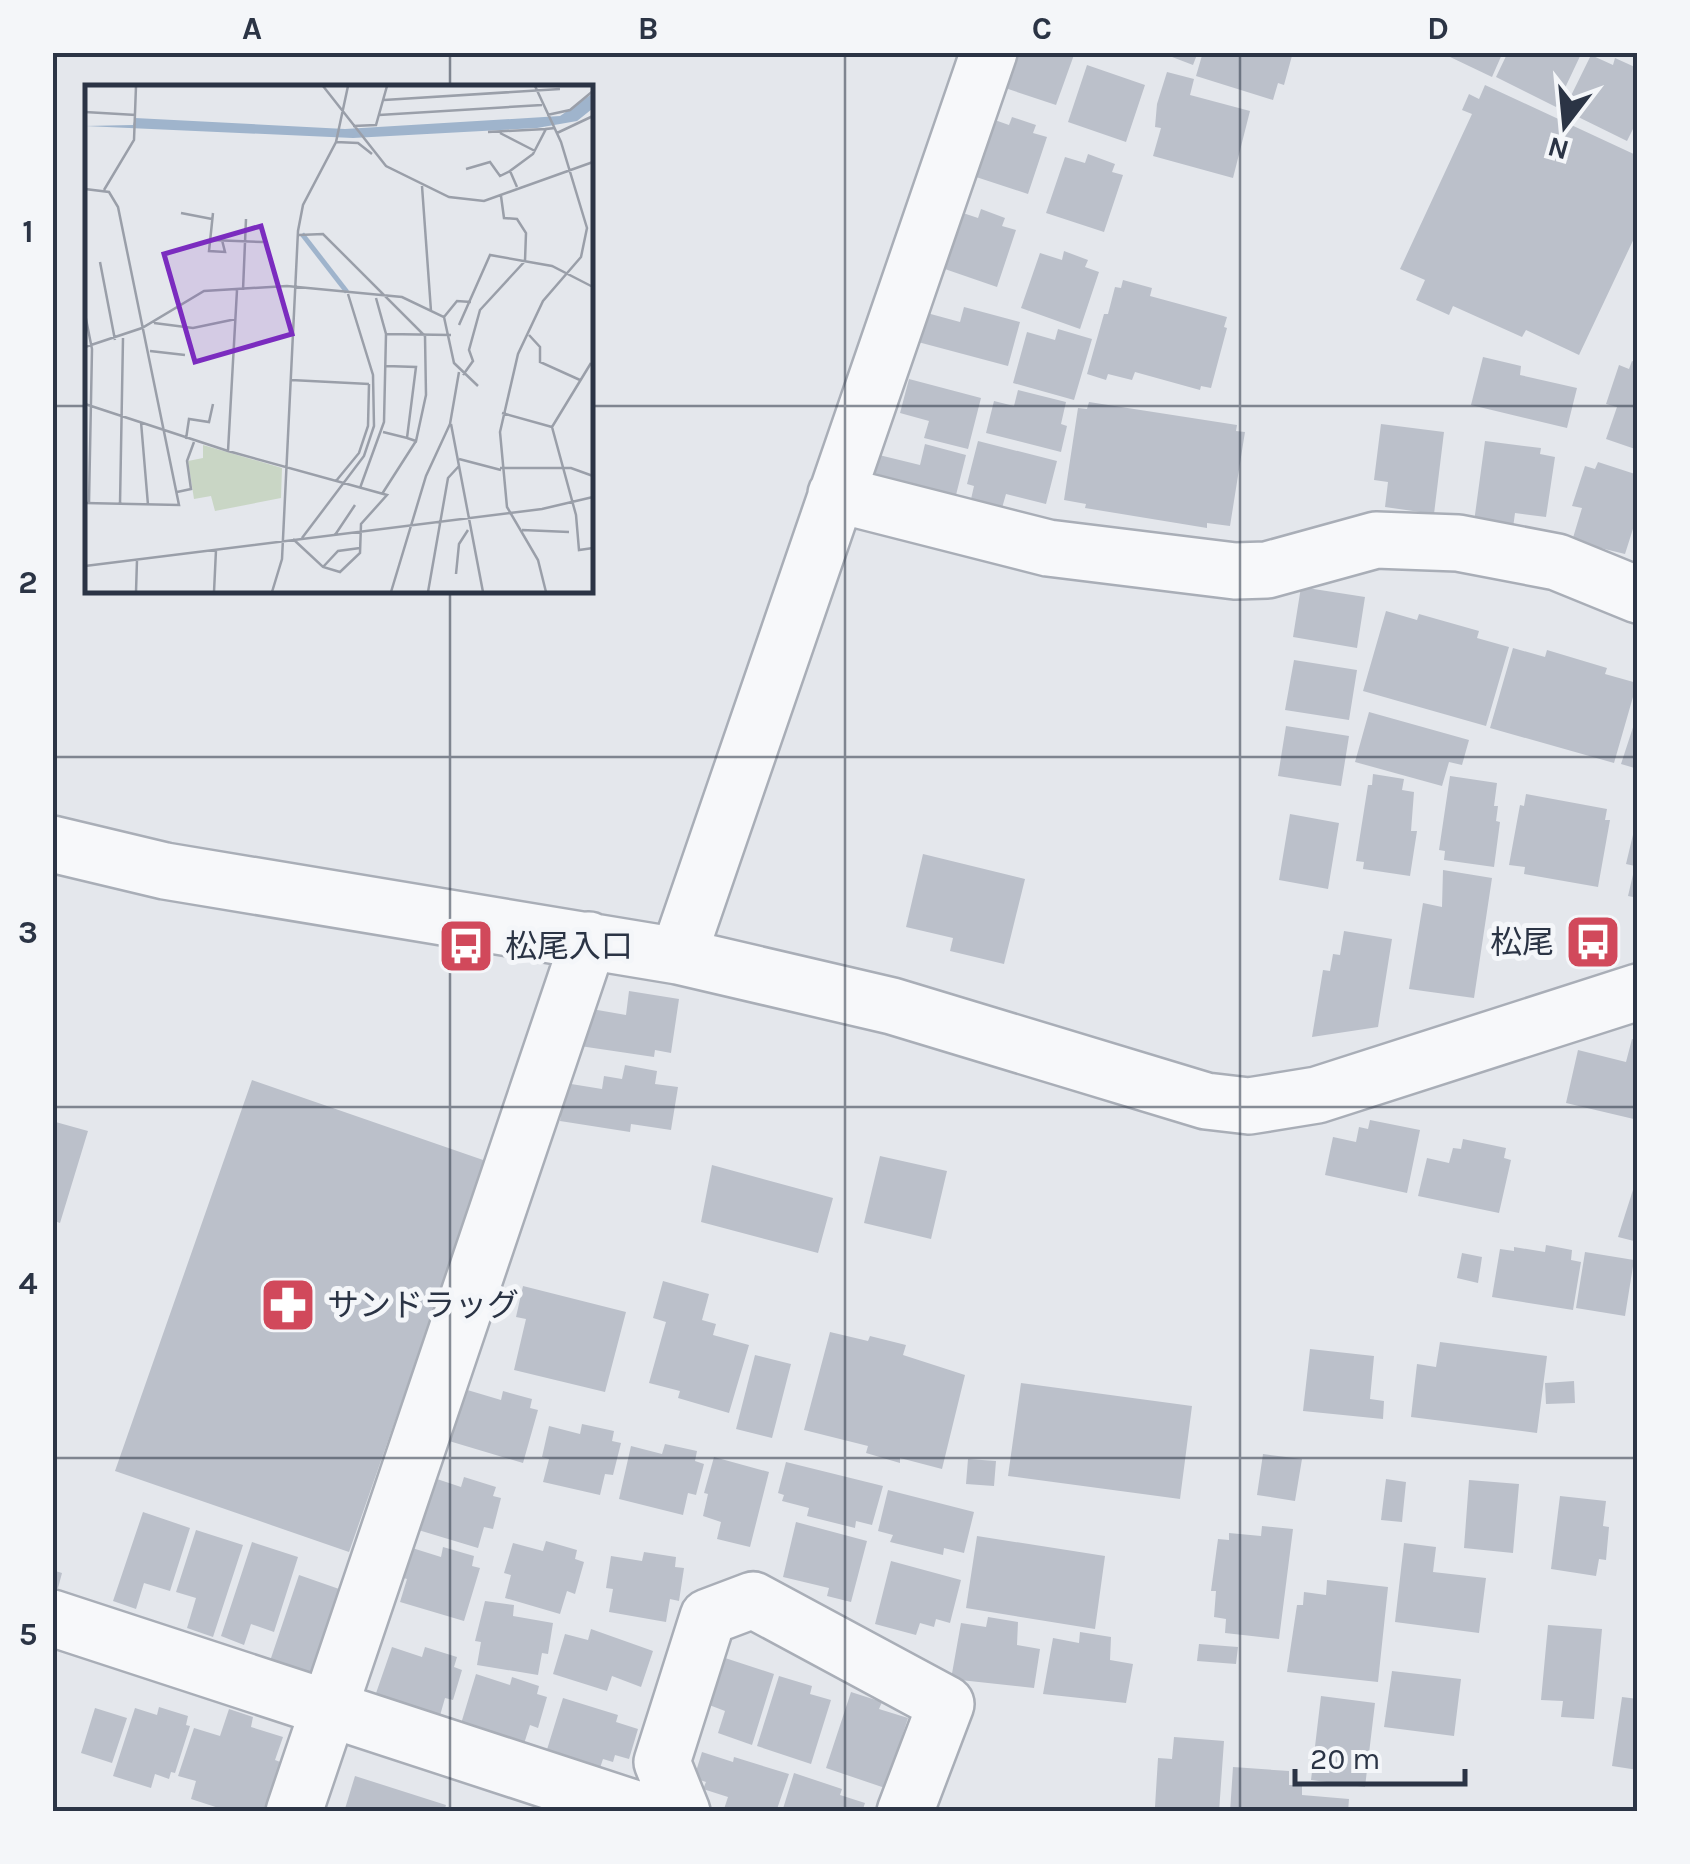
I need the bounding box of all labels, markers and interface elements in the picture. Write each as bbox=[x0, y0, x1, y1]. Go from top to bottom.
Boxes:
text: A bbox=[242, 10, 262, 47]
text: B bbox=[638, 10, 658, 47]
text: C bbox=[1032, 10, 1052, 47]
text: D bbox=[1427, 10, 1449, 47]
north arrow bbox=[1515, 75, 1615, 175]
inset map bbox=[85, 85, 592, 592]
text: N bbox=[1544, 130, 1572, 167]
text: 1 bbox=[22, 213, 34, 250]
text: 2 bbox=[18, 564, 38, 601]
bus stop icon: 松尾 bbox=[1563, 912, 1623, 972]
text: 3 bbox=[18, 914, 38, 951]
bus stop icon: 松尾入口 bbox=[436, 916, 496, 976]
place label: 松尾 bbox=[1490, 924, 1554, 961]
place label: 松尾入口 bbox=[505, 928, 633, 965]
text: 4 bbox=[18, 1265, 38, 1302]
pharmacy icon: サンドラッグ bbox=[258, 1275, 318, 1335]
place label: サンドラッグ bbox=[327, 1287, 519, 1324]
text: 5 bbox=[19, 1616, 37, 1653]
scale bar bbox=[1295, 1724, 1465, 1786]
text: 20 m bbox=[1310, 1741, 1380, 1777]

